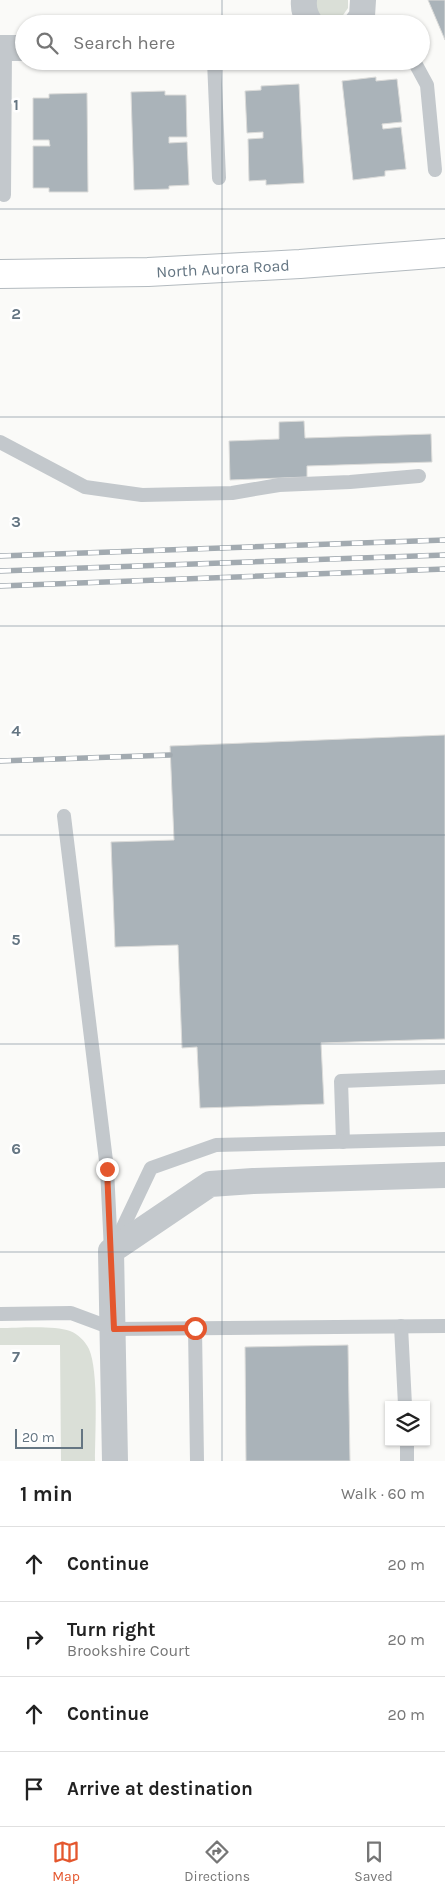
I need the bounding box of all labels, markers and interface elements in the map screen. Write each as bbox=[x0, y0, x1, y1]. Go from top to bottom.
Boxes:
search box bbox=[15, 15, 430, 70]
icon: search bbox=[33, 29, 61, 57]
text: Search here bbox=[73, 32, 175, 54]
text: 1 bbox=[13, 95, 19, 114]
street label: North Aurora Road bbox=[156, 256, 290, 281]
text: 2 bbox=[11, 304, 21, 323]
text: 3 bbox=[11, 512, 21, 531]
text: 4 bbox=[11, 721, 21, 740]
text: 5 bbox=[11, 930, 21, 949]
text: 6 bbox=[11, 1139, 21, 1158]
route end bbox=[96, 1158, 119, 1181]
route start bbox=[184, 1317, 207, 1340]
text: 7 bbox=[12, 1347, 20, 1366]
map controls bbox=[385, 1401, 430, 1446]
button: layers bbox=[385, 1401, 430, 1446]
scale bar bbox=[15, 1426, 82, 1449]
text: 20 m bbox=[22, 1429, 55, 1446]
text: 1 min bbox=[20, 1482, 73, 1506]
text: Walk · 60 m bbox=[341, 1484, 425, 1503]
icon: ahead bbox=[20, 1550, 48, 1578]
text: Continue bbox=[67, 1553, 149, 1575]
text: 20 m bbox=[387, 1555, 425, 1574]
text: Turn right bbox=[67, 1619, 156, 1641]
icon: right bbox=[20, 1625, 48, 1653]
text: 20 m bbox=[387, 1630, 425, 1649]
text: Brookshire Court bbox=[67, 1641, 190, 1660]
icon: ahead bbox=[20, 1700, 48, 1728]
text: Continue bbox=[67, 1703, 149, 1725]
text: 20 m bbox=[387, 1705, 425, 1724]
icon: arrive bbox=[20, 1775, 48, 1803]
text: Arrive at destination bbox=[67, 1778, 253, 1800]
tab: Map bbox=[52, 1838, 80, 1885]
tab: Directions bbox=[184, 1838, 250, 1885]
tab: Saved bbox=[354, 1838, 393, 1885]

